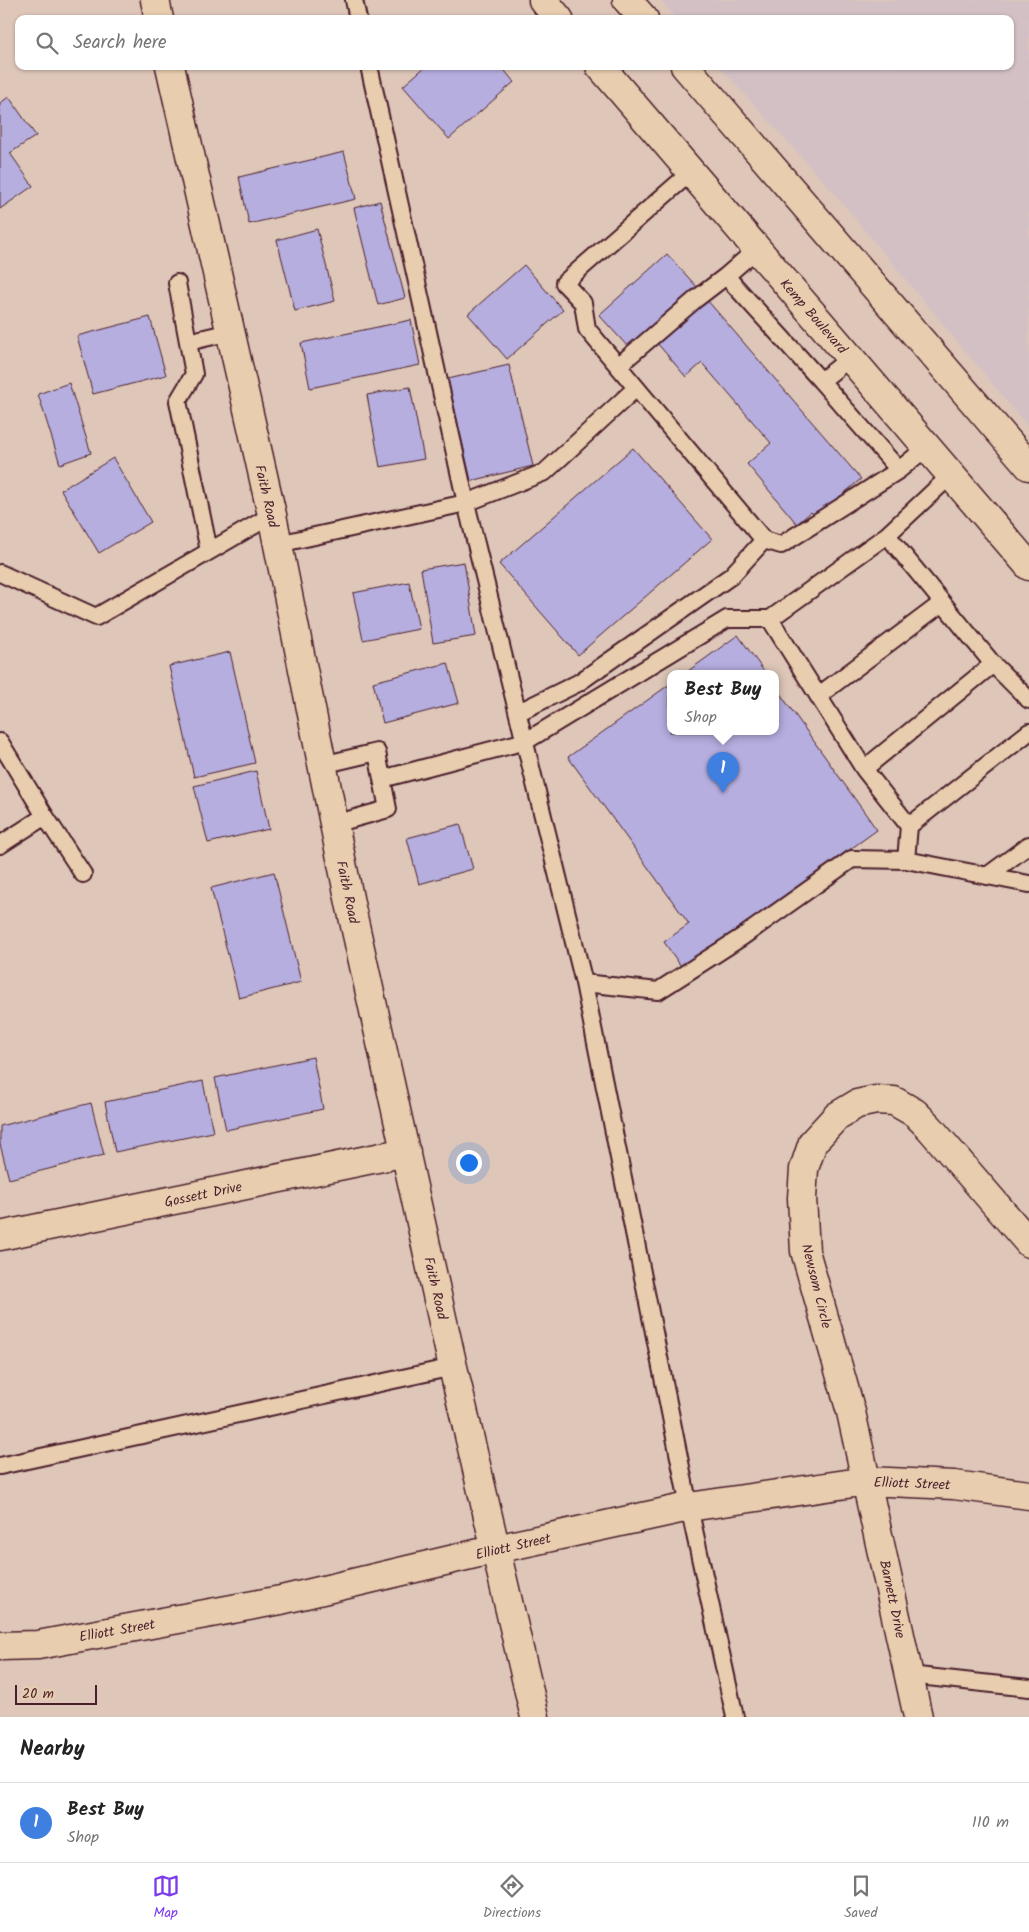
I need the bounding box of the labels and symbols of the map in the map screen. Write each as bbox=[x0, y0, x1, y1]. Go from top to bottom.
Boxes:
street label: Kemp Boulevard bbox=[774, 274, 853, 360]
street label: Faith Road bbox=[248, 463, 284, 531]
pin: 1 bbox=[707, 752, 739, 793]
street label: Faith Road bbox=[330, 859, 365, 927]
your location bbox=[456, 1150, 482, 1176]
street label: Gossett Drive bbox=[162, 1176, 245, 1214]
street label: Newsom Circle bbox=[795, 1242, 837, 1332]
street label: Faith Road bbox=[417, 1255, 453, 1323]
street label: Elliott Street bbox=[873, 1472, 951, 1496]
street label: Elliott Street bbox=[473, 1528, 554, 1566]
street label: Barnett Drive bbox=[873, 1558, 911, 1641]
street label: Elliott Street bbox=[78, 1613, 157, 1648]
scale bar bbox=[15, 1682, 98, 1705]

